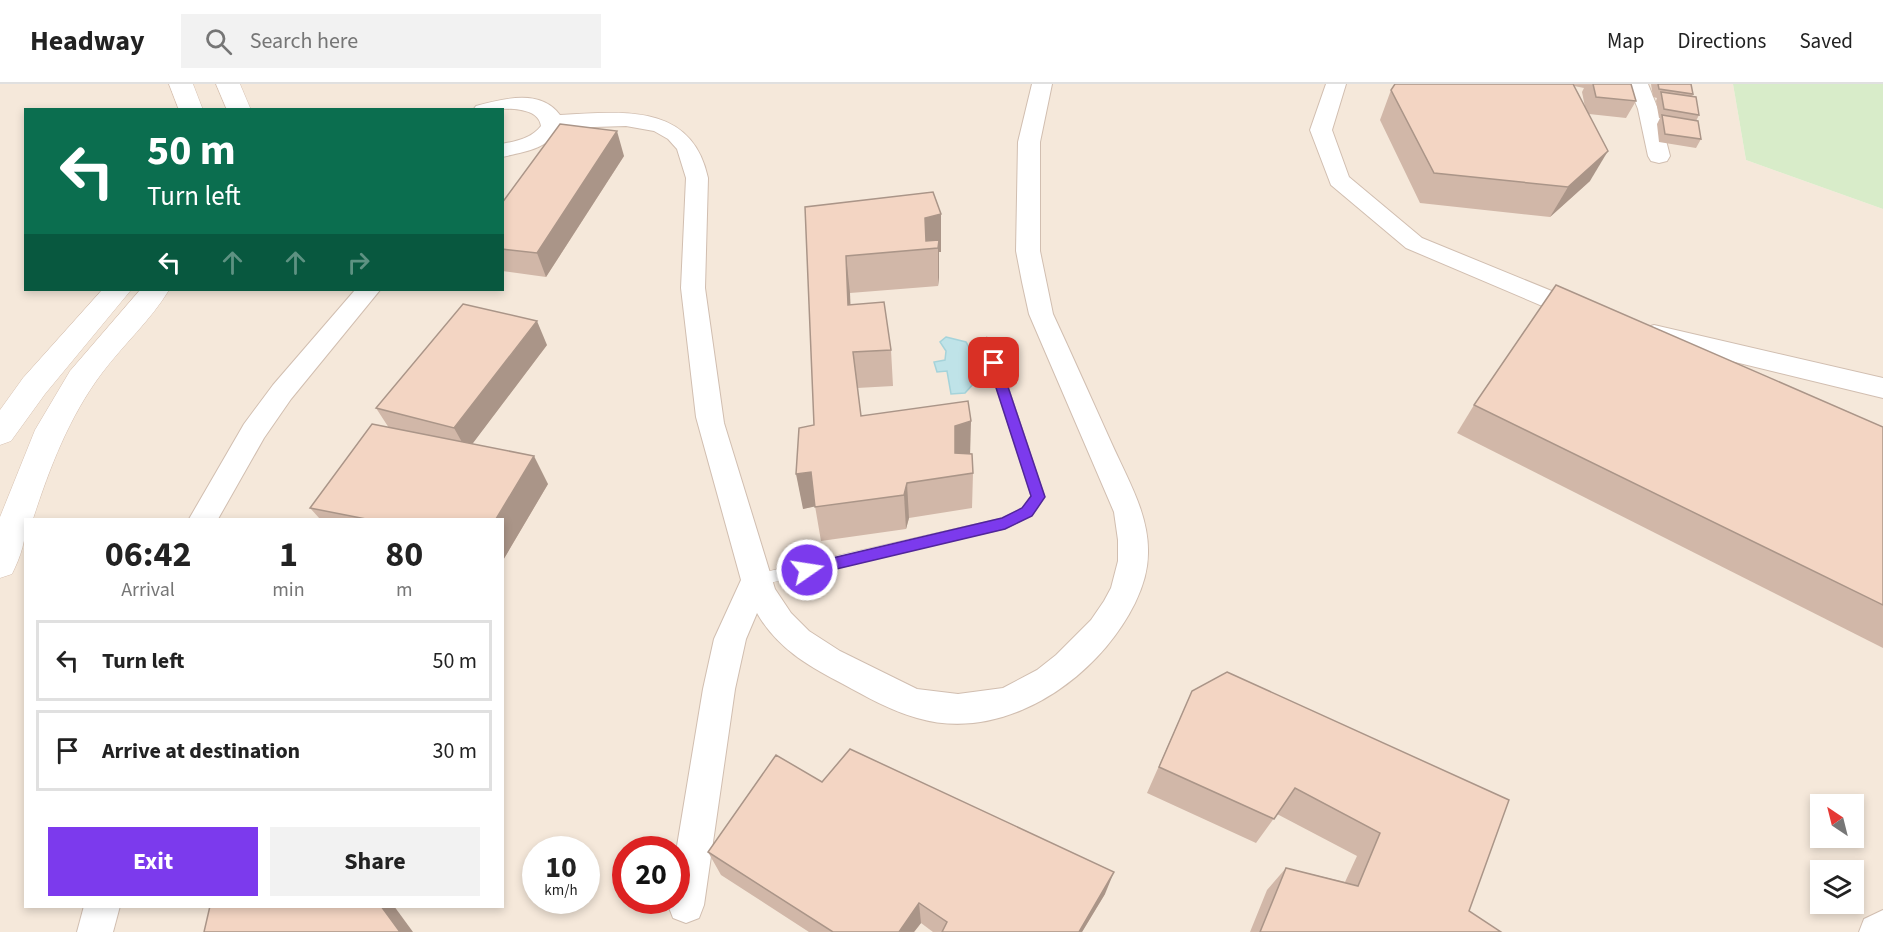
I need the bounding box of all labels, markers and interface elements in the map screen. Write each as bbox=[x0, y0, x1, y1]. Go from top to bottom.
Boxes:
search box bbox=[181, 14, 601, 68]
text: Headway bbox=[30, 21, 145, 61]
icon: search bbox=[202, 25, 235, 58]
text: Search here bbox=[250, 25, 358, 57]
text: Map bbox=[1607, 26, 1645, 56]
text: Directions bbox=[1678, 26, 1766, 56]
text: Saved bbox=[1799, 26, 1853, 56]
text: 50 m bbox=[147, 121, 236, 181]
icon: left bbox=[48, 132, 126, 210]
text: Turn left bbox=[147, 177, 241, 216]
icon: left bbox=[153, 246, 186, 279]
icon: ahead bbox=[216, 246, 249, 279]
icon: ahead bbox=[279, 246, 312, 279]
icon: right bbox=[342, 246, 375, 279]
pin bbox=[968, 337, 1019, 388]
icon: arrive bbox=[977, 346, 1010, 379]
text: 06:42 bbox=[105, 529, 192, 580]
text: 1 bbox=[279, 529, 298, 580]
text: 80 bbox=[385, 529, 423, 580]
position arrow bbox=[775, 538, 839, 602]
text: Arrival bbox=[121, 576, 175, 604]
text: min bbox=[272, 576, 305, 604]
text: m bbox=[396, 576, 413, 604]
icon: left bbox=[51, 644, 84, 677]
text: Turn left bbox=[102, 645, 184, 677]
text: 50 m bbox=[432, 645, 477, 677]
icon: arrive bbox=[51, 734, 84, 767]
text: Arrive at destination bbox=[102, 735, 300, 767]
text: 30 m bbox=[432, 735, 477, 767]
north arrow bbox=[1810, 794, 1864, 848]
map controls bbox=[1810, 794, 1864, 914]
button: Exit bbox=[48, 827, 258, 896]
button: Share bbox=[270, 827, 480, 896]
speed limit sign: 20 bbox=[612, 836, 690, 914]
text: 10 bbox=[545, 846, 577, 889]
button: layers bbox=[1810, 860, 1864, 914]
text: km/h bbox=[544, 880, 578, 901]

